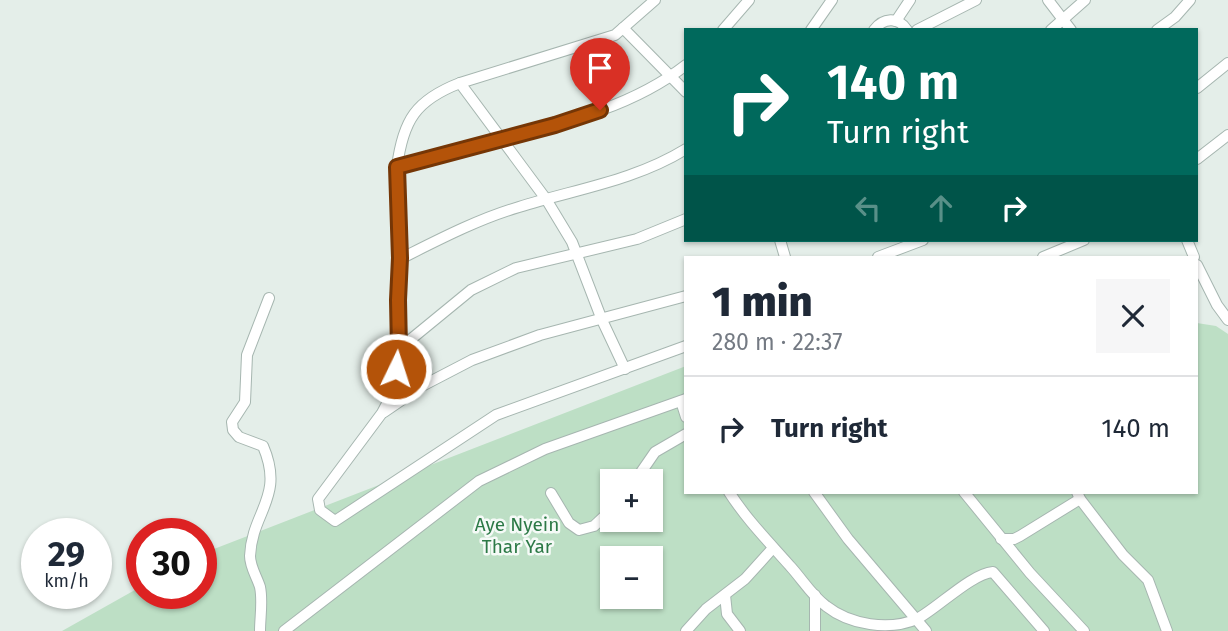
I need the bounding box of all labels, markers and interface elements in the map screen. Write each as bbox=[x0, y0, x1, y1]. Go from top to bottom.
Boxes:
pin bbox=[570, 38, 630, 110]
icon: arrive bbox=[581, 49, 619, 87]
text: 140 m bbox=[827, 53, 959, 112]
icon: right bbox=[712, 56, 803, 147]
text: Turn right bbox=[827, 113, 969, 151]
icon: left bbox=[849, 189, 887, 227]
icon: ahead bbox=[922, 189, 960, 227]
icon: right bbox=[995, 189, 1033, 227]
text: 1 min bbox=[712, 277, 813, 327]
button: close bbox=[1096, 279, 1170, 353]
text: 280 m · 22:37 bbox=[712, 328, 842, 356]
position arrow bbox=[359, 332, 433, 406]
icon: right bbox=[712, 410, 750, 448]
text: Turn right bbox=[771, 413, 888, 444]
text: 140 m bbox=[1101, 413, 1170, 444]
map controls bbox=[600, 469, 663, 609]
button: + bbox=[600, 469, 663, 532]
park label: Aye Nyein Thar Yar bbox=[475, 513, 559, 558]
speed limit sign: 30 bbox=[126, 518, 217, 609]
text: 29 bbox=[48, 533, 85, 575]
button: − bbox=[600, 546, 663, 609]
text: km/h bbox=[44, 570, 89, 592]

